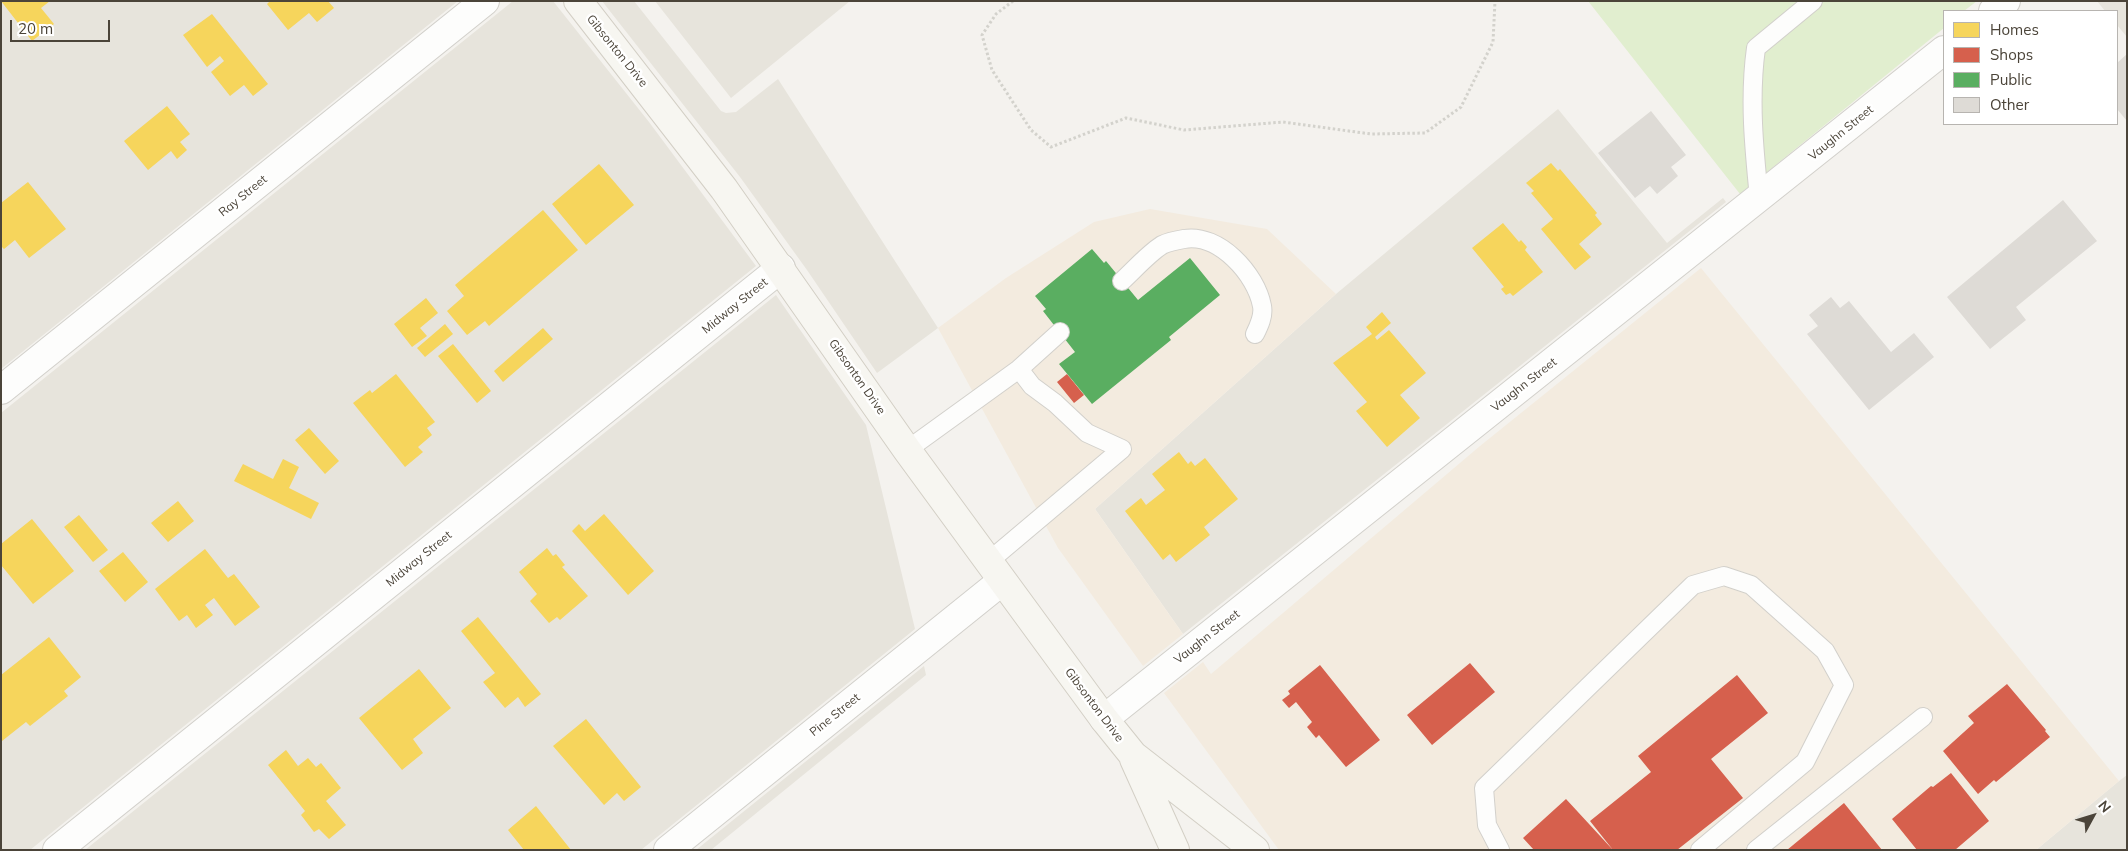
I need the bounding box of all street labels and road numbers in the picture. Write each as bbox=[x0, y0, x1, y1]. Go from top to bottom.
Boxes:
street label: Gibsonton Drive bbox=[583, 12, 651, 90]
street label: Vaughn Street bbox=[1806, 102, 1876, 164]
street label: Ray Street bbox=[216, 172, 270, 220]
street label: Midway Street bbox=[699, 275, 771, 337]
street label: Gibsonton Drive bbox=[826, 336, 888, 418]
street label: Vaughn Street bbox=[1488, 355, 1560, 415]
street label: Midway Street bbox=[383, 528, 455, 590]
street label: Vaughn Street bbox=[1171, 607, 1243, 667]
street label: Gibsonton Drive bbox=[1062, 665, 1126, 745]
street label: Pine Street bbox=[807, 690, 863, 740]

